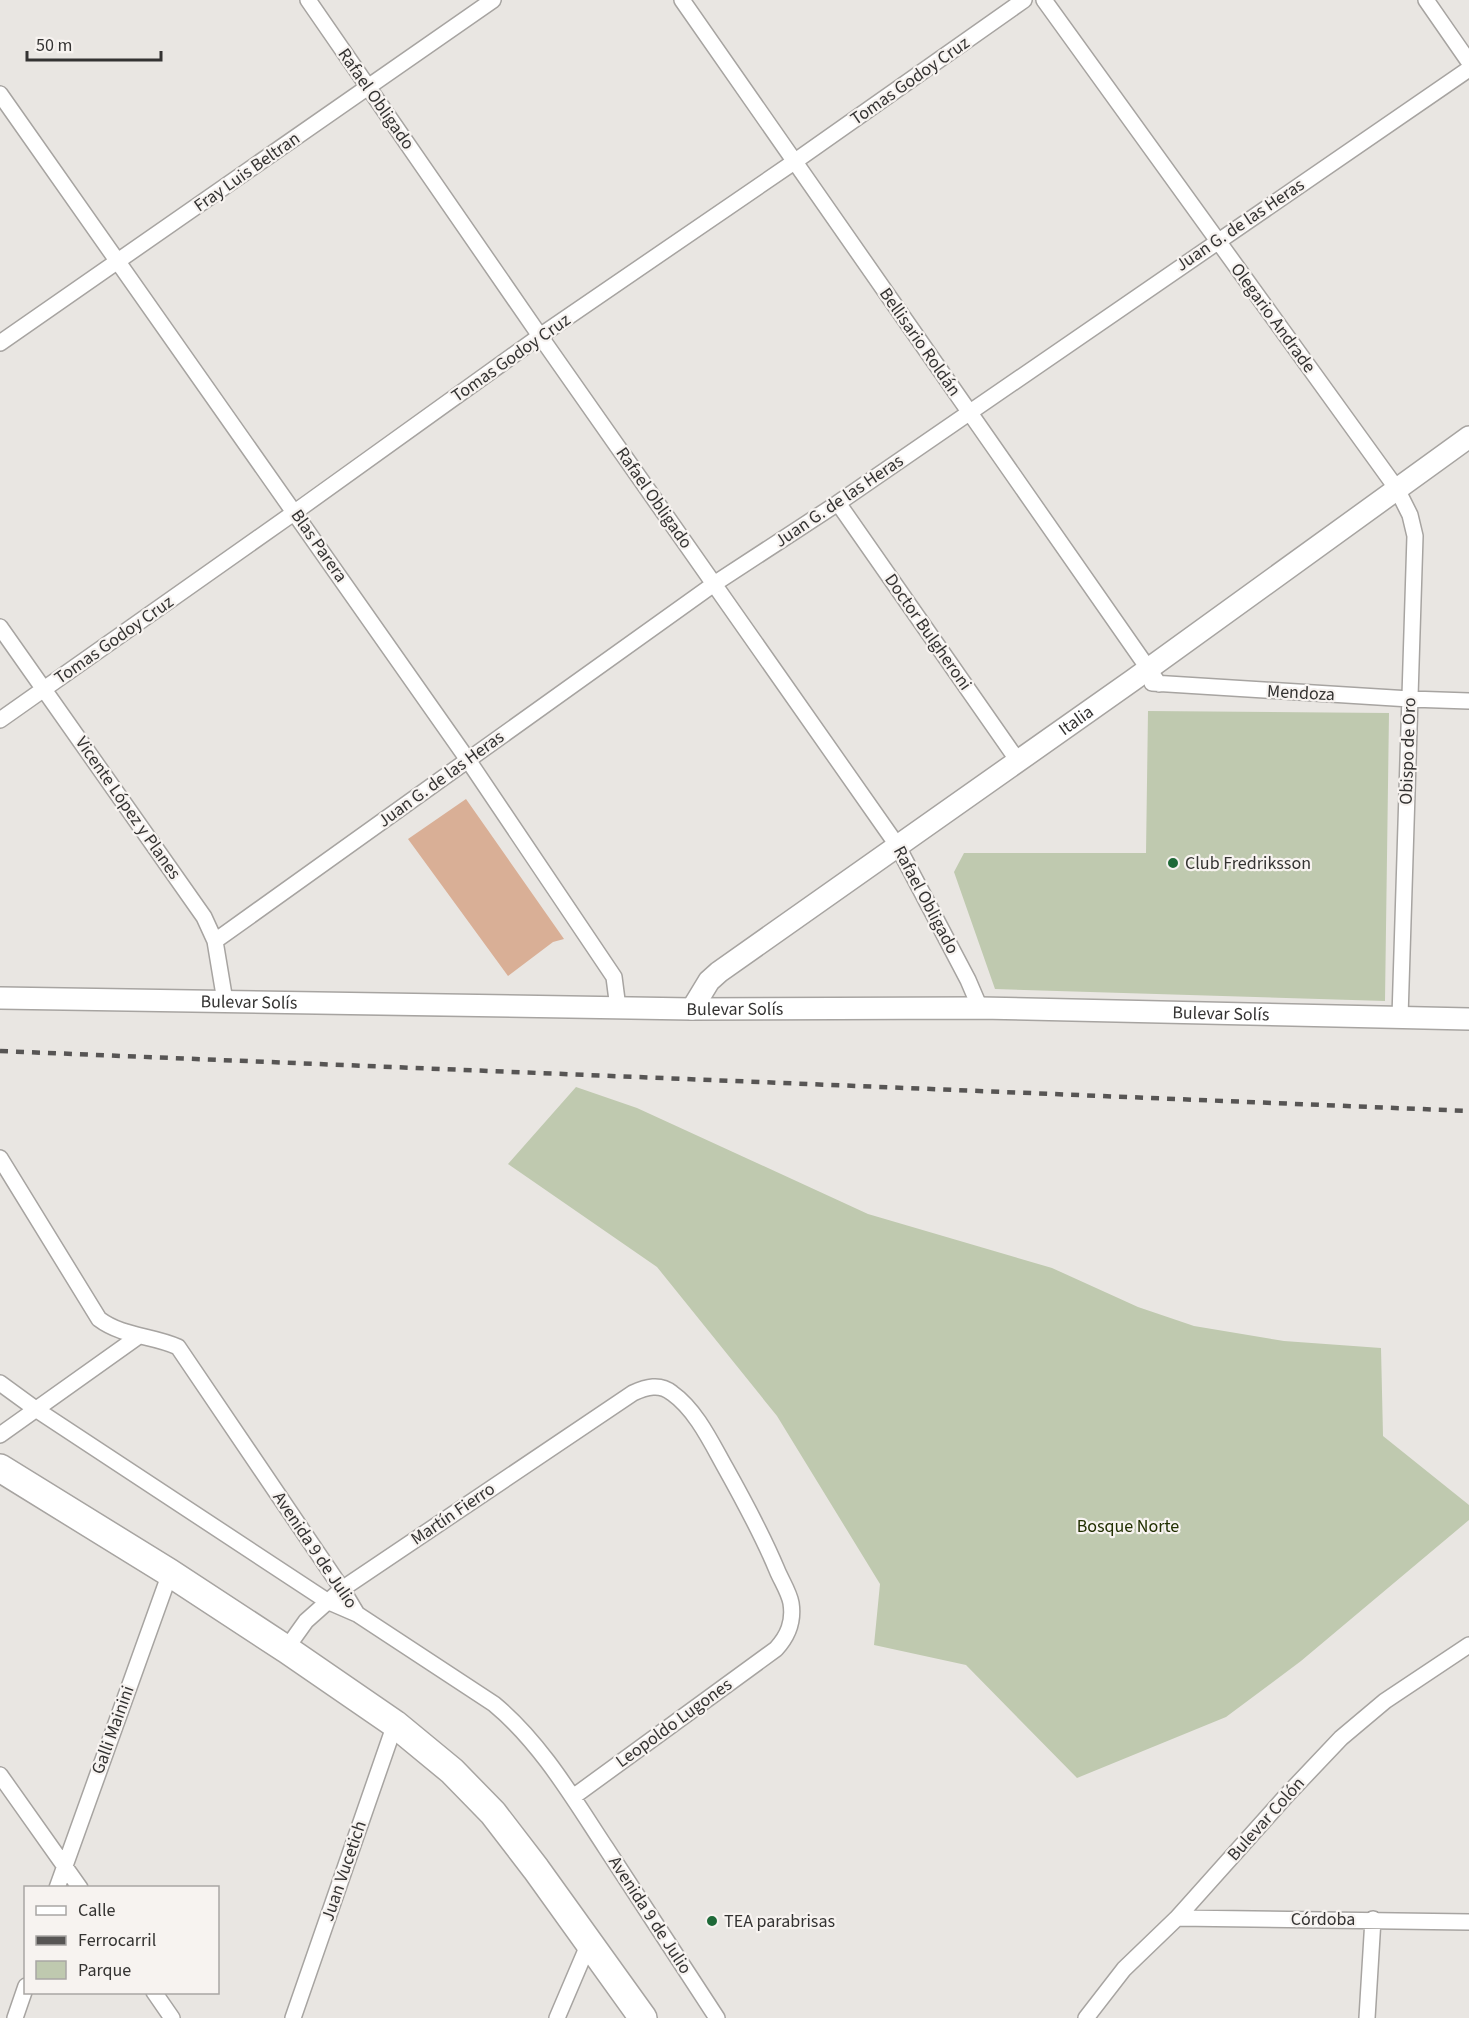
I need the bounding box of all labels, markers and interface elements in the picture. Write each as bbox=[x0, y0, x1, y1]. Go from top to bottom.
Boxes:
scale bar bbox=[27, 24, 160, 62]
street label: Tomas Godoy Cruz bbox=[846, 30, 975, 131]
text: 50 m bbox=[36, 33, 72, 58]
street label: Rafael Obligado bbox=[332, 43, 420, 155]
street label: Fray Luis Beltran bbox=[189, 126, 305, 218]
street label: Juan G. de las Heras bbox=[1171, 173, 1309, 277]
street label: Olegario Andrade bbox=[1225, 258, 1322, 378]
street label: Bellisario Roldán bbox=[873, 283, 967, 401]
street label: Tomas Godoy Cruz bbox=[447, 307, 576, 408]
street label: Rafael Obligado bbox=[610, 442, 698, 554]
street label: Juan G. de las Heras bbox=[770, 449, 908, 553]
street label: Blas Parera bbox=[285, 505, 353, 587]
street label: Doctor Bulgheroni bbox=[878, 569, 978, 695]
street label: Tomas Godoy Cruz bbox=[50, 589, 179, 690]
street label: Mendoza bbox=[1266, 679, 1336, 707]
street label: Obispo de Oro bbox=[1394, 697, 1422, 805]
street label: Italia bbox=[1053, 699, 1099, 741]
street label: Juan G. de las Heras bbox=[373, 725, 509, 833]
street label: Vicente López y Planes bbox=[69, 731, 187, 885]
street label: Rafael Obligado bbox=[887, 842, 965, 958]
place label: Club Fredriksson bbox=[1185, 851, 1311, 876]
marker: Club Fredriksson bbox=[1166, 856, 1180, 870]
street label: Bulevar Solís bbox=[200, 989, 298, 1015]
street label: Bulevar Solís bbox=[686, 996, 783, 1022]
street label: Bulevar Solís bbox=[1172, 1000, 1270, 1027]
street label: Martín Fierro bbox=[406, 1477, 500, 1551]
street label: Avenida 9 de Julio bbox=[267, 1487, 363, 1613]
park label: Bosque Norte bbox=[1077, 1514, 1179, 1539]
street label: Leopoldo Lugones bbox=[611, 1672, 737, 1774]
street label: Galli Mainini bbox=[85, 1682, 141, 1778]
street label: Bulevar Colón bbox=[1222, 1772, 1310, 1866]
street label: Juan Vucetich bbox=[315, 1818, 373, 1924]
street label: Avenida 9 de Julio bbox=[602, 1851, 698, 1979]
legend bbox=[24, 1886, 219, 1994]
text: Calle bbox=[78, 1898, 116, 1923]
street label: Córdoba bbox=[1291, 1907, 1355, 1932]
place label: TEA parabrisas bbox=[724, 1909, 835, 1934]
marker: TEA parabrisas bbox=[705, 1914, 719, 1928]
text: Ferrocarril bbox=[78, 1928, 156, 1953]
text: Parque bbox=[78, 1958, 131, 1983]

